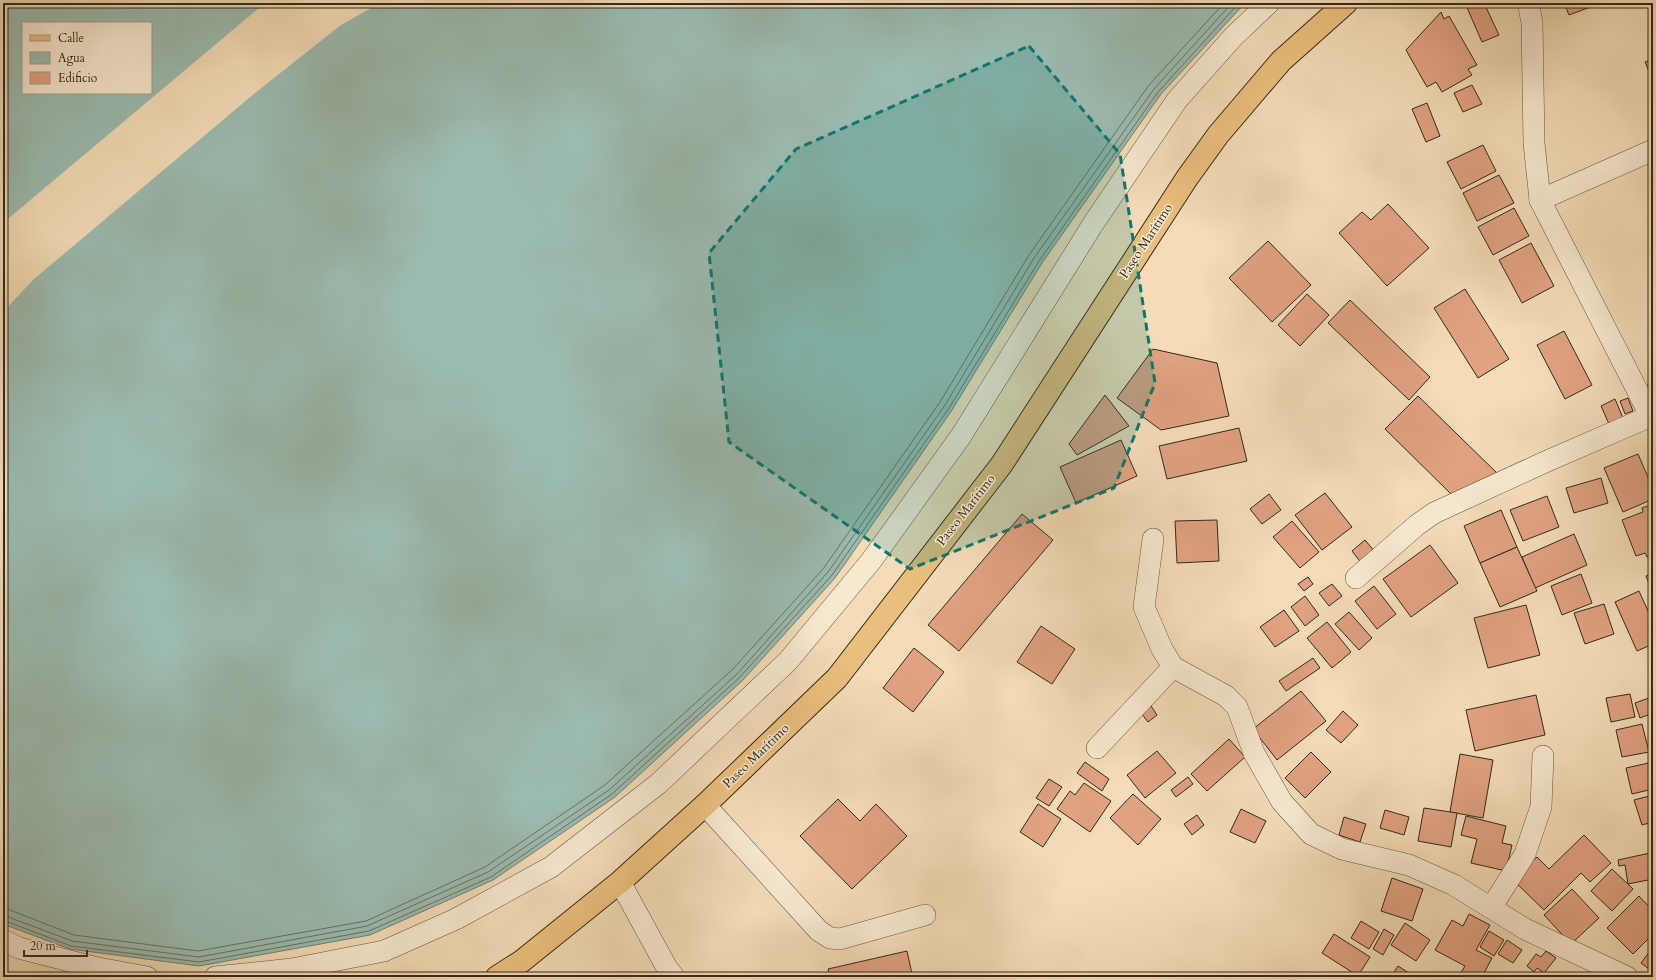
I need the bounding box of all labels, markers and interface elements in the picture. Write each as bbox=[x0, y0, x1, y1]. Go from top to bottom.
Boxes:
legend bbox=[22, 22, 152, 94]
text: Calle bbox=[58, 30, 84, 46]
text: Agua bbox=[58, 50, 86, 66]
text: Edificio bbox=[58, 70, 98, 86]
street label: Paseo Marítimo bbox=[1115, 200, 1177, 282]
street label: Paseo Marítimo bbox=[932, 471, 1000, 549]
street label: Paseo Marítimo bbox=[719, 720, 793, 792]
scale bar bbox=[24, 932, 87, 958]
text: 20 m bbox=[30, 938, 57, 954]

